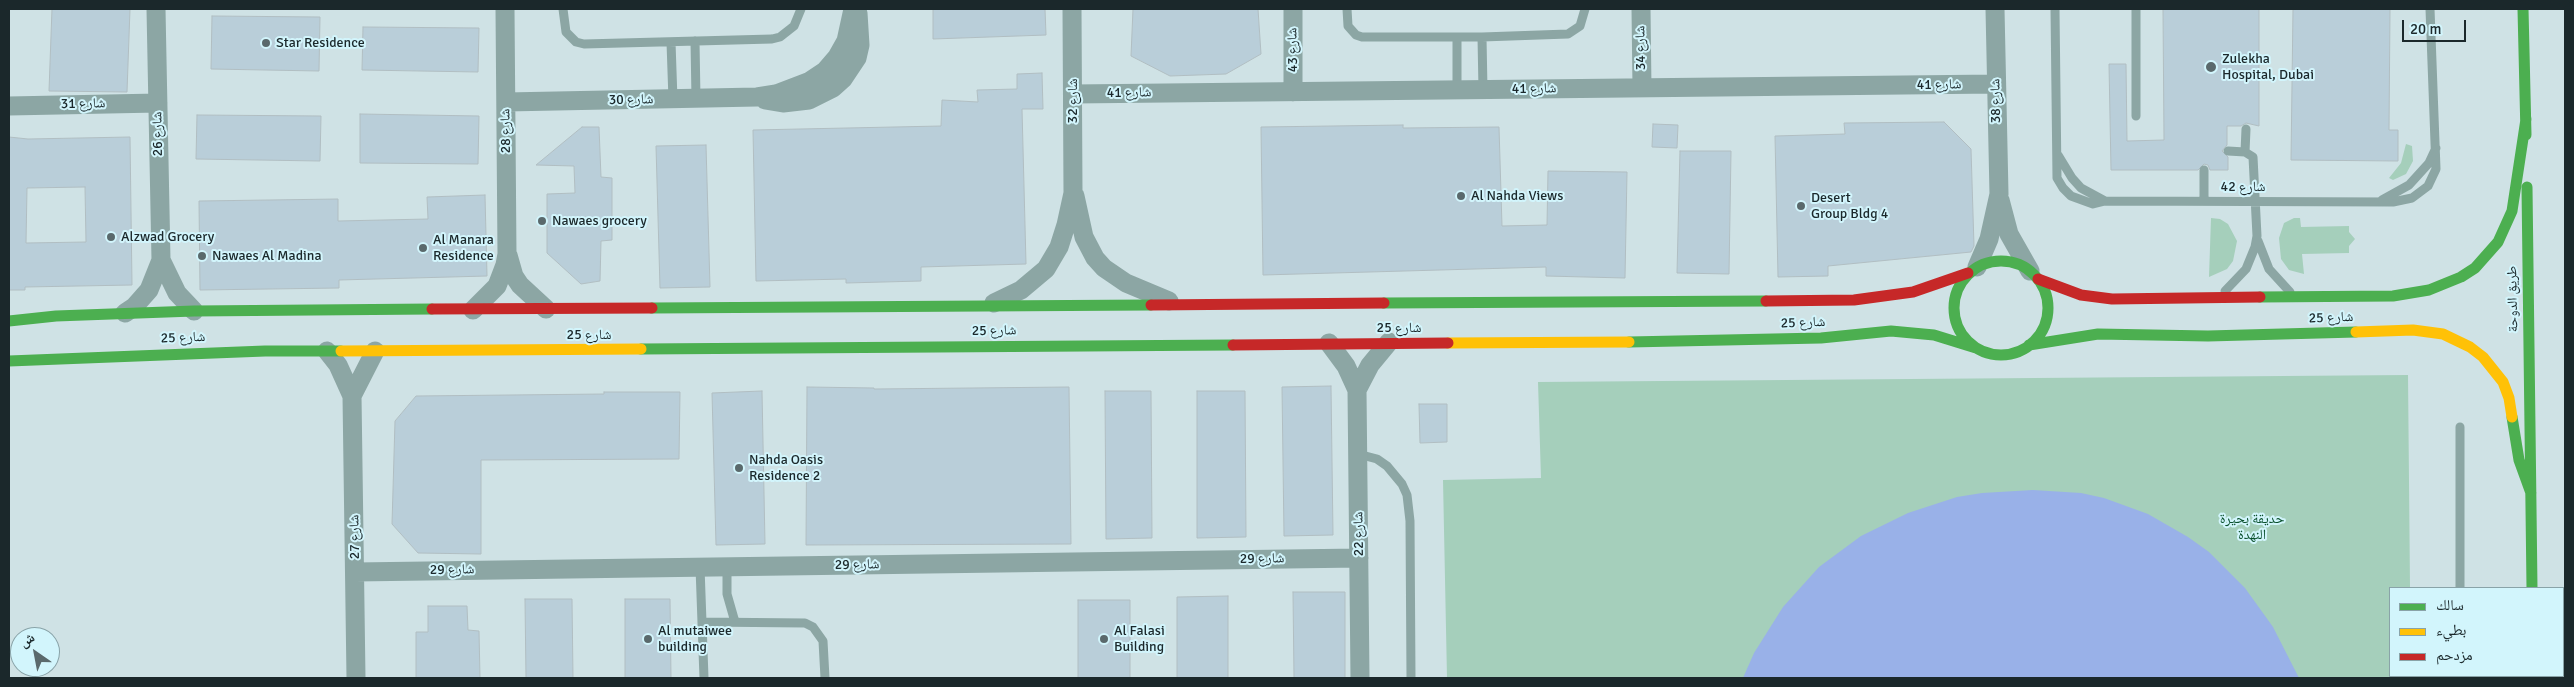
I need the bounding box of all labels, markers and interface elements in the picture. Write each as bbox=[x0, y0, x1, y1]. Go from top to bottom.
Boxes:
scale bar bbox=[2404, 10, 2468, 42]
text: 20 m bbox=[2410, 20, 2441, 38]
street label: شارع 34 bbox=[1632, 25, 1650, 71]
street label: شارع 43 bbox=[1284, 27, 1302, 73]
place label: Star Residence bbox=[276, 35, 365, 51]
marker: Star Residence bbox=[260, 37, 272, 49]
place label: Zulekha Hospital, Dubai bbox=[2222, 51, 2314, 84]
marker: Zulekha Hospital, Dubai bbox=[2204, 60, 2218, 74]
street label: شارع 41 bbox=[1916, 76, 1962, 94]
street label: شارع 38 bbox=[1987, 78, 2005, 124]
street label: شارع 32 bbox=[1065, 79, 1081, 123]
street label: شارع 41 bbox=[1511, 80, 1557, 98]
street label: شارع 41 bbox=[1106, 84, 1152, 102]
street label: شارع 30 bbox=[608, 91, 654, 109]
street label: شارع 31 bbox=[60, 95, 106, 113]
street label: شارع 28 bbox=[497, 108, 515, 154]
street label: شارع 26 bbox=[149, 111, 167, 157]
street label: شارع 42 bbox=[2221, 179, 2265, 195]
place label: Al Nahda Views bbox=[1471, 188, 1563, 204]
marker: Al Nahda Views bbox=[1455, 190, 1467, 202]
place label: Desert Group Bldg 4 bbox=[1811, 190, 1888, 222]
marker: Desert Group Bldg 4 bbox=[1795, 200, 1807, 212]
place label: Nawaes grocery bbox=[552, 213, 647, 229]
marker: Nawaes grocery bbox=[536, 215, 548, 227]
place label: Alzwad Grocery bbox=[121, 229, 214, 245]
marker: Alzwad Grocery bbox=[105, 231, 117, 243]
place label: Al Manara Residence bbox=[433, 232, 494, 264]
marker: Al Manara Residence bbox=[417, 242, 429, 254]
place label: Nawaes Al Madina bbox=[212, 248, 322, 264]
marker: Nawaes Al Madina bbox=[196, 250, 208, 262]
street label: طريق الدوحة bbox=[2504, 266, 2522, 332]
street label: شارع 25 bbox=[2308, 309, 2354, 327]
street label: شارع 25 bbox=[1780, 314, 1826, 332]
street label: شارع 25 bbox=[1377, 320, 1421, 336]
street label: شارع 25 bbox=[971, 322, 1017, 340]
street label: شارع 25 bbox=[567, 327, 611, 343]
street label: شارع 25 bbox=[160, 329, 206, 347]
place label: Nahda Oasis Residence 2 bbox=[749, 452, 823, 484]
marker: Nahda Oasis Residence 2 bbox=[733, 462, 745, 474]
street label: شارع 22 bbox=[1350, 511, 1368, 557]
park label: حديقة بحيرة النهدة bbox=[2220, 511, 2284, 544]
street label: شارع 27 bbox=[346, 514, 364, 560]
street label: شارع 29 bbox=[1239, 550, 1285, 568]
street label: شارع 29 bbox=[834, 556, 880, 574]
street label: شارع 29 bbox=[429, 561, 475, 579]
legend bbox=[2389, 587, 2564, 677]
text: سالك bbox=[2436, 596, 2464, 614]
text: بطيء bbox=[2436, 621, 2466, 639]
place label: Al mutaiwee building bbox=[658, 623, 732, 656]
place label: Al Falasi Building bbox=[1114, 623, 1165, 656]
north arrow bbox=[10, 627, 60, 677]
text: ش bbox=[16, 629, 38, 651]
marker: Al mutaiwee building bbox=[642, 633, 654, 645]
marker: Al Falasi Building bbox=[1098, 633, 1110, 645]
text: مزدحم bbox=[2436, 646, 2473, 664]

